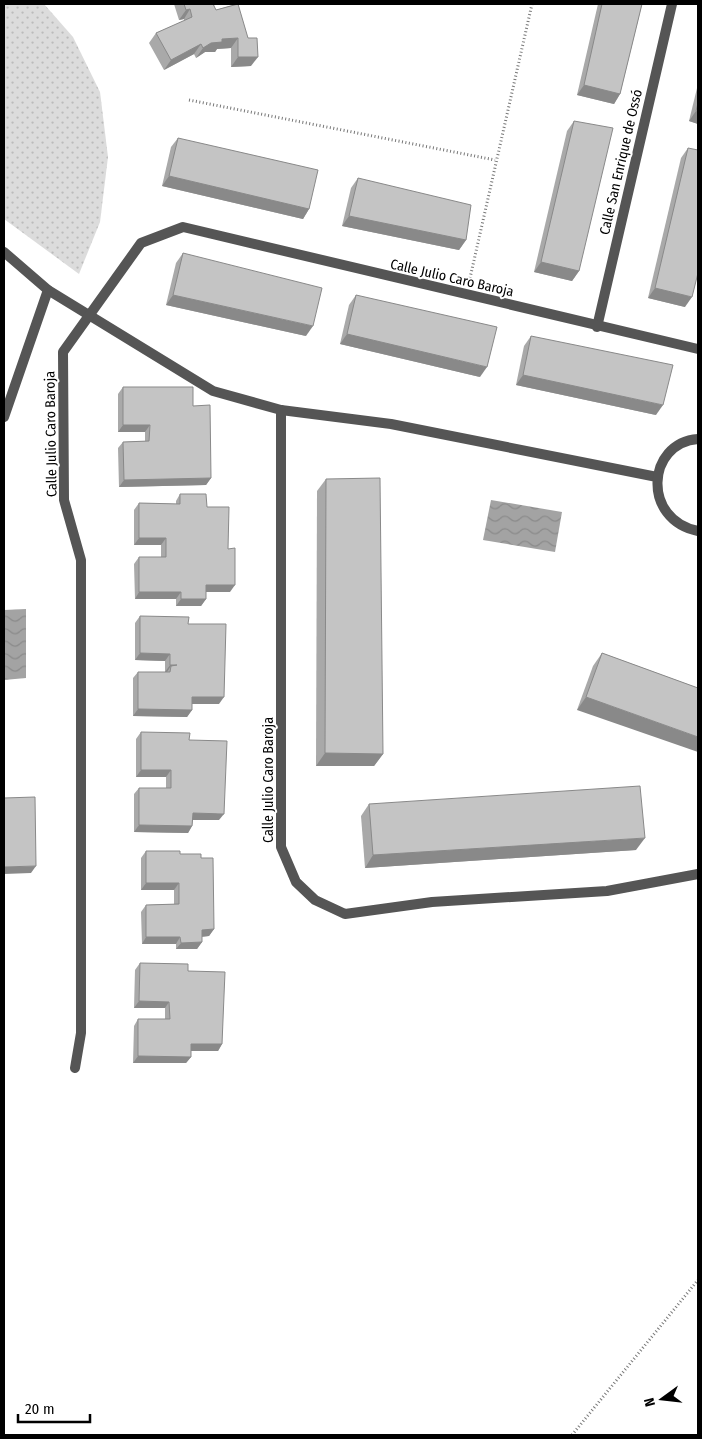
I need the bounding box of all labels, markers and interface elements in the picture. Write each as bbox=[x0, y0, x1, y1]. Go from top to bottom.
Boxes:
street label: Calle San Enrique de Ossó bbox=[596, 88, 646, 236]
street label: Calle Julio Caro Baroja bbox=[389, 256, 515, 300]
street label: Calle Julio Caro Baroja bbox=[41, 371, 61, 497]
street label: Calle Julio Caro Baroja bbox=[260, 717, 277, 843]
north arrow bbox=[637, 1374, 687, 1424]
scale bar bbox=[18, 1392, 90, 1424]
text: N bbox=[641, 1396, 659, 1408]
text: 20 m bbox=[25, 1400, 55, 1418]

